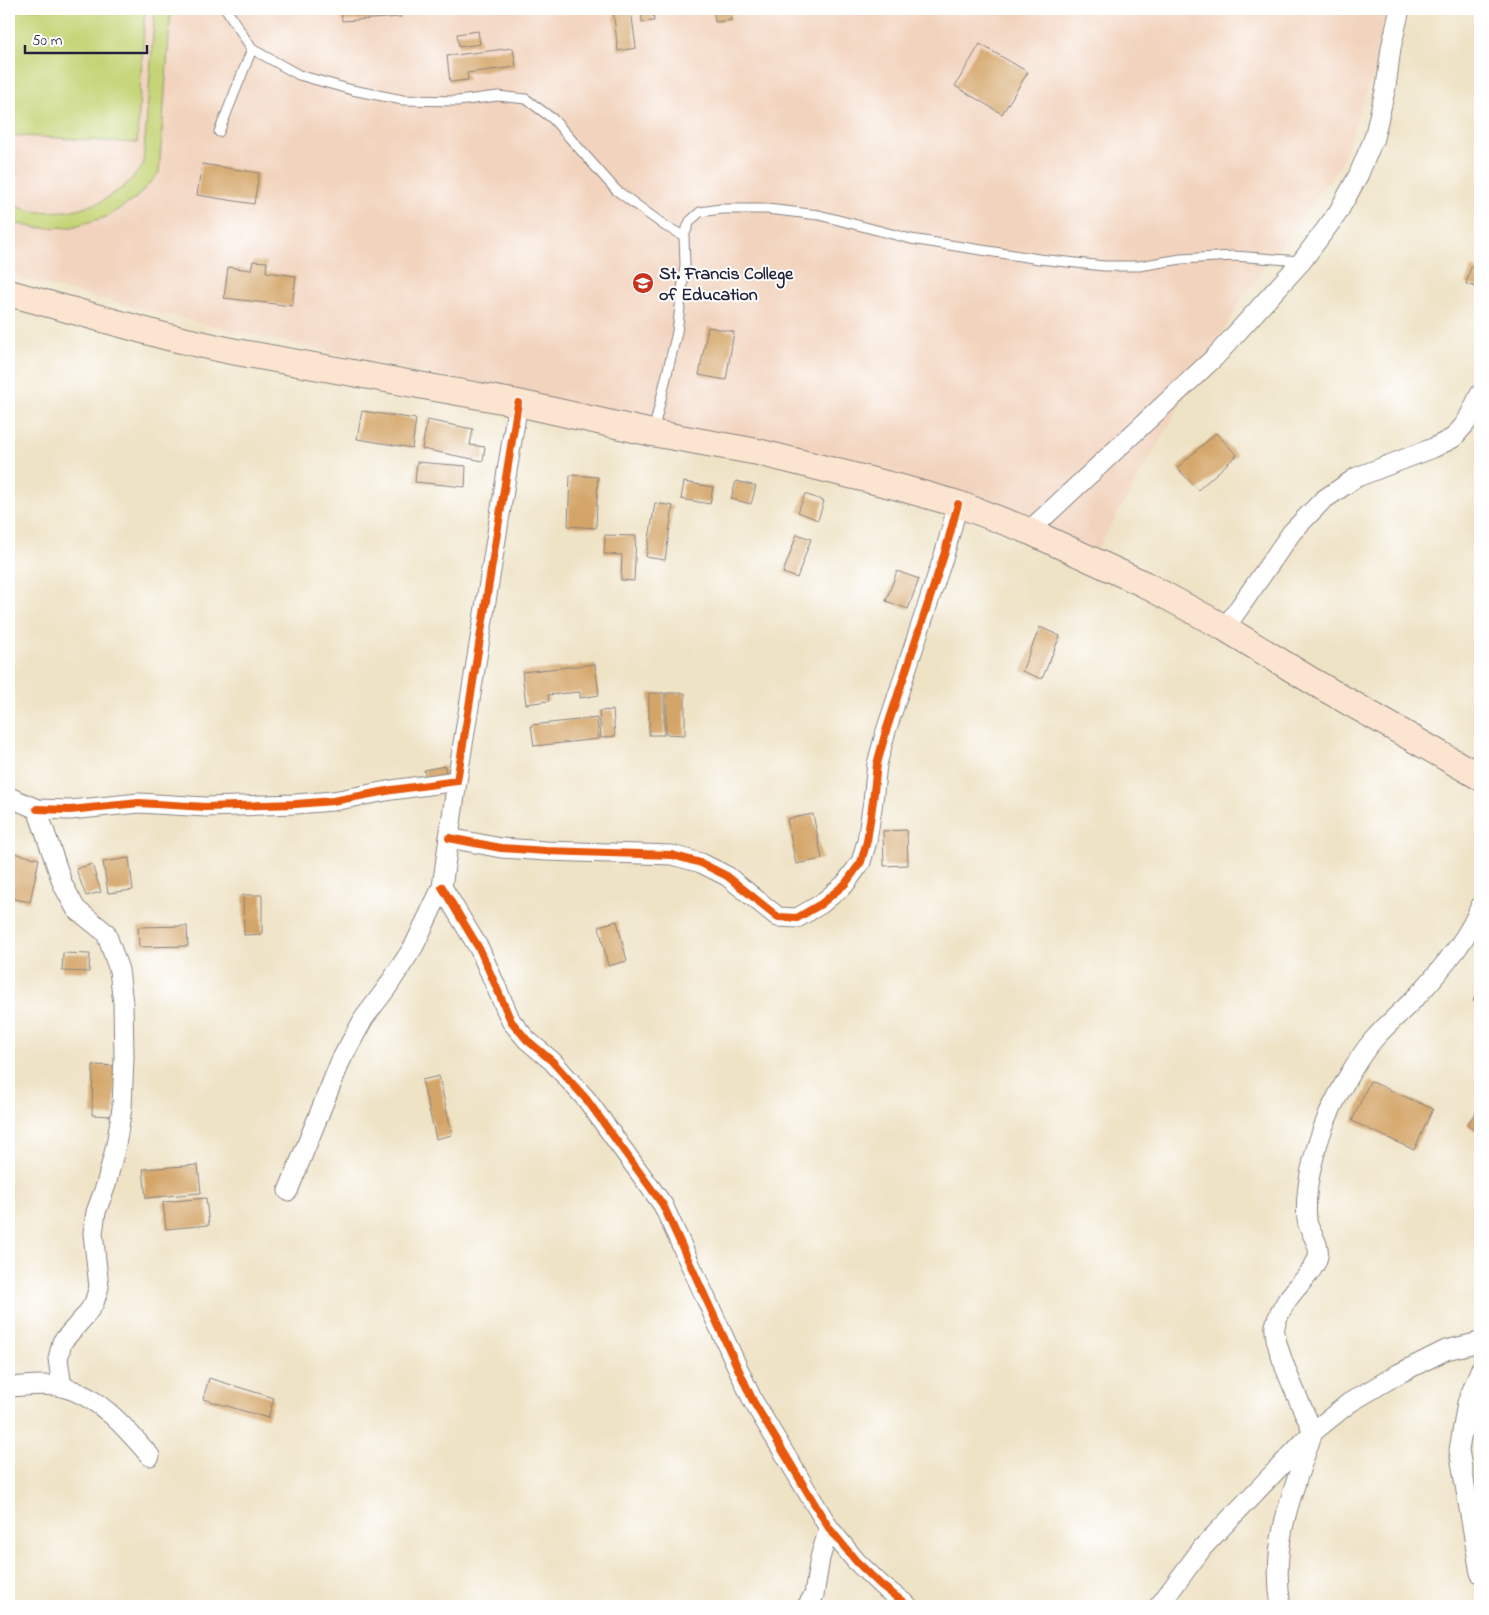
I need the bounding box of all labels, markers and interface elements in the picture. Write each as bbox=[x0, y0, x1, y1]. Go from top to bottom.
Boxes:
scale bar bbox=[25, 22, 148, 54]
text: 50 m bbox=[32, 30, 63, 52]
place label: St. Francis College of Education bbox=[659, 262, 794, 309]
school or university icon: St. Francis College of Education bbox=[631, 271, 655, 295]

